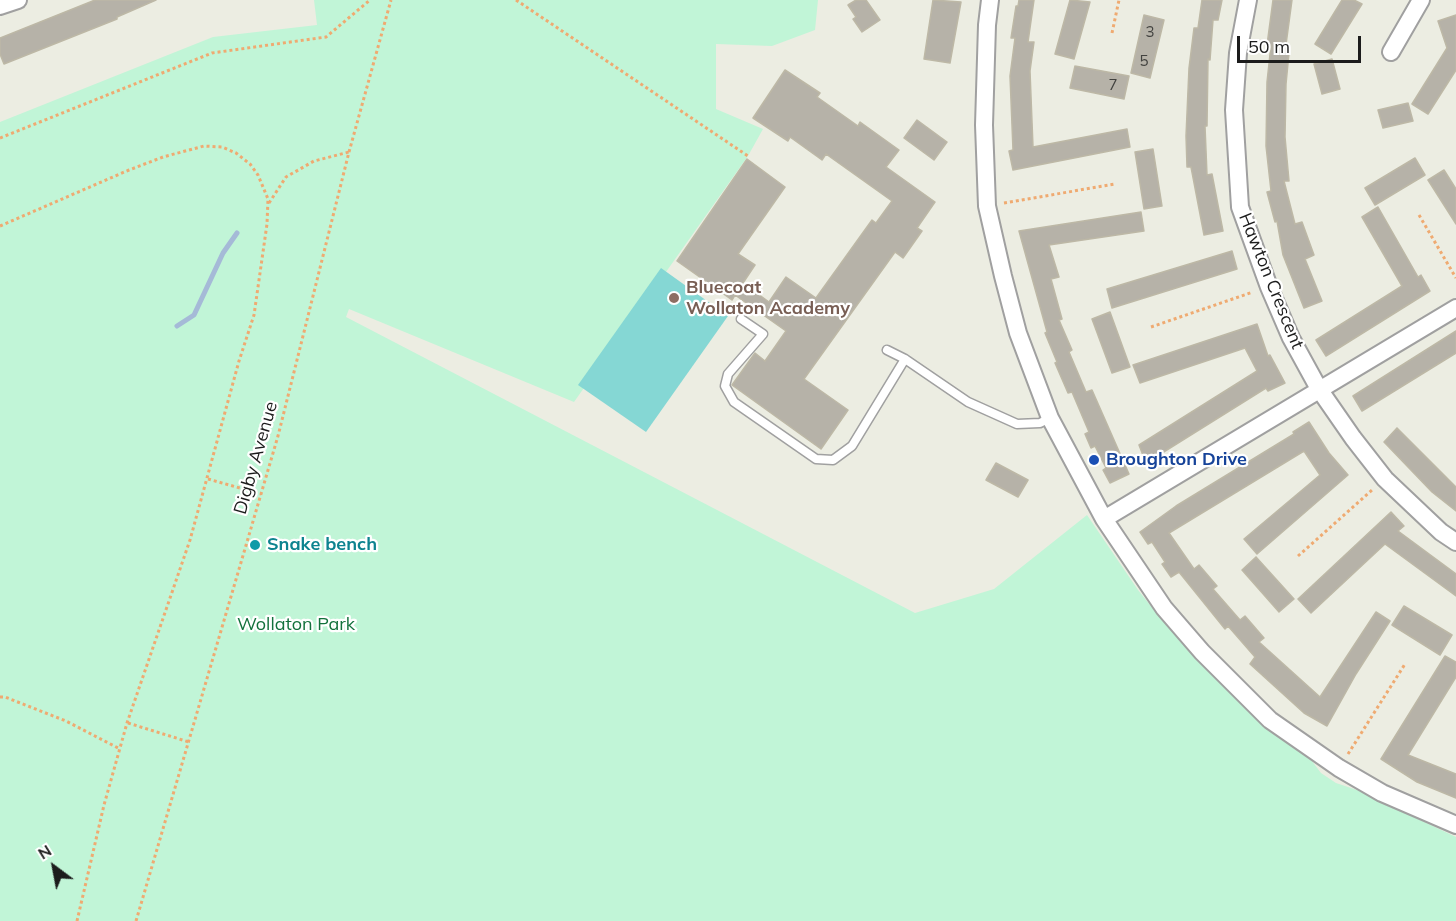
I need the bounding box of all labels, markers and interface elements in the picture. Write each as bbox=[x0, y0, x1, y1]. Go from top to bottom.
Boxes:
house number: 3 bbox=[1146, 23, 1154, 41]
scale bar bbox=[1240, 24, 1364, 62]
text: 50 m bbox=[1248, 35, 1290, 58]
house number: 5 bbox=[1140, 52, 1148, 70]
house number: 7 bbox=[1109, 76, 1117, 94]
street label: Hawton Crescent bbox=[1234, 210, 1308, 352]
place label: Bluecoat Wollaton Academy bbox=[686, 277, 850, 320]
marker: Bluecoat Wollaton Academy bbox=[667, 291, 681, 305]
street label: Digby Avenue bbox=[230, 399, 282, 517]
place label: Broughton Drive bbox=[1106, 449, 1247, 471]
marker: Broughton Drive bbox=[1087, 453, 1101, 467]
place label: Snake bench bbox=[267, 534, 377, 556]
marker: Snake bench bbox=[248, 538, 262, 552]
park label: Wollaton Park bbox=[237, 614, 355, 636]
north arrow bbox=[24, 837, 84, 897]
text: N bbox=[34, 840, 55, 863]

